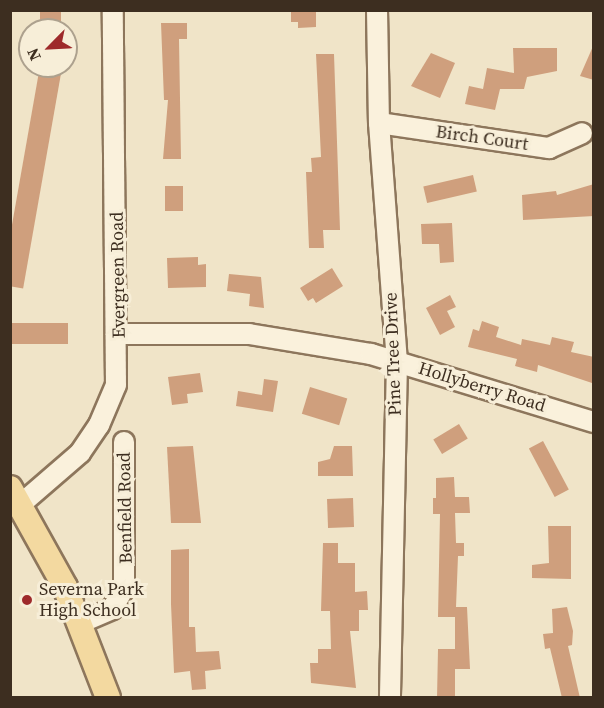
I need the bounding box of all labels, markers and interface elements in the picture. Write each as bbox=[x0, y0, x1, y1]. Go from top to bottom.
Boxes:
north arrow bbox=[18, 18, 78, 78]
text: N bbox=[21, 45, 46, 64]
street label: Birch Court bbox=[434, 121, 530, 155]
street label: Evergreen Road bbox=[106, 211, 130, 339]
street label: Pine Tree Drive bbox=[380, 292, 406, 416]
street label: Hollyberry Road bbox=[416, 357, 548, 417]
street label: Benfield Road bbox=[113, 452, 137, 564]
place label: Severna Park High School bbox=[39, 579, 144, 622]
marker: Severna Park High School bbox=[20, 593, 34, 607]

